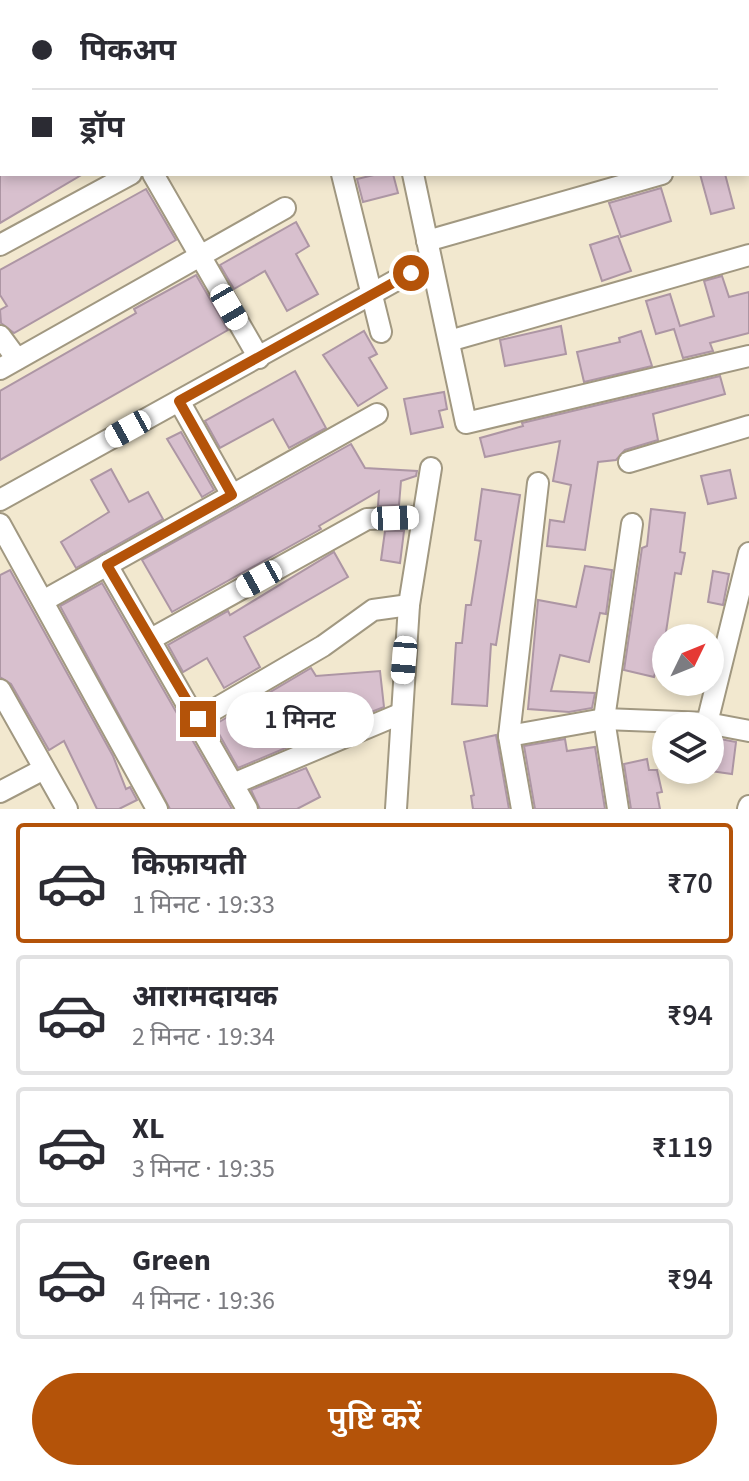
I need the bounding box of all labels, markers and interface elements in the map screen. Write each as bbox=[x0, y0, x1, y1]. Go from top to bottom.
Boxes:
text: पिकअप bbox=[80, 29, 176, 72]
text: ड्रॉप bbox=[80, 106, 124, 149]
route start bbox=[393, 255, 429, 291]
car bbox=[207, 280, 251, 334]
car bbox=[101, 407, 155, 451]
car bbox=[371, 505, 419, 531]
car bbox=[232, 557, 286, 601]
north arrow bbox=[652, 624, 724, 696]
map controls bbox=[652, 624, 724, 784]
car bbox=[390, 635, 418, 685]
callout: 1 मिनट bbox=[226, 691, 374, 747]
route end bbox=[180, 701, 216, 737]
text: 1 मिनट bbox=[264, 701, 336, 738]
button: layers bbox=[652, 712, 724, 784]
text: किफ़ायती bbox=[132, 843, 246, 886]
icon: car bbox=[36, 847, 108, 919]
text: ₹70 bbox=[667, 862, 713, 905]
text: 1 मिनट · 19:33 bbox=[132, 886, 275, 923]
text: आरामदायक bbox=[132, 975, 278, 1018]
icon: car bbox=[36, 979, 108, 1051]
text: ₹94 bbox=[667, 994, 713, 1037]
text: 2 मिनट · 19:34 bbox=[132, 1018, 275, 1055]
text: XL bbox=[132, 1107, 165, 1150]
icon: car bbox=[36, 1111, 108, 1183]
text: ₹119 bbox=[651, 1126, 713, 1169]
text: 3 मिनट · 19:35 bbox=[132, 1150, 275, 1187]
text: Green bbox=[132, 1239, 211, 1282]
icon: car bbox=[36, 1243, 108, 1315]
text: ₹94 bbox=[667, 1258, 713, 1301]
text: 4 मिनट · 19:36 bbox=[132, 1282, 275, 1319]
button: पुष्टि करें bbox=[32, 1373, 717, 1465]

